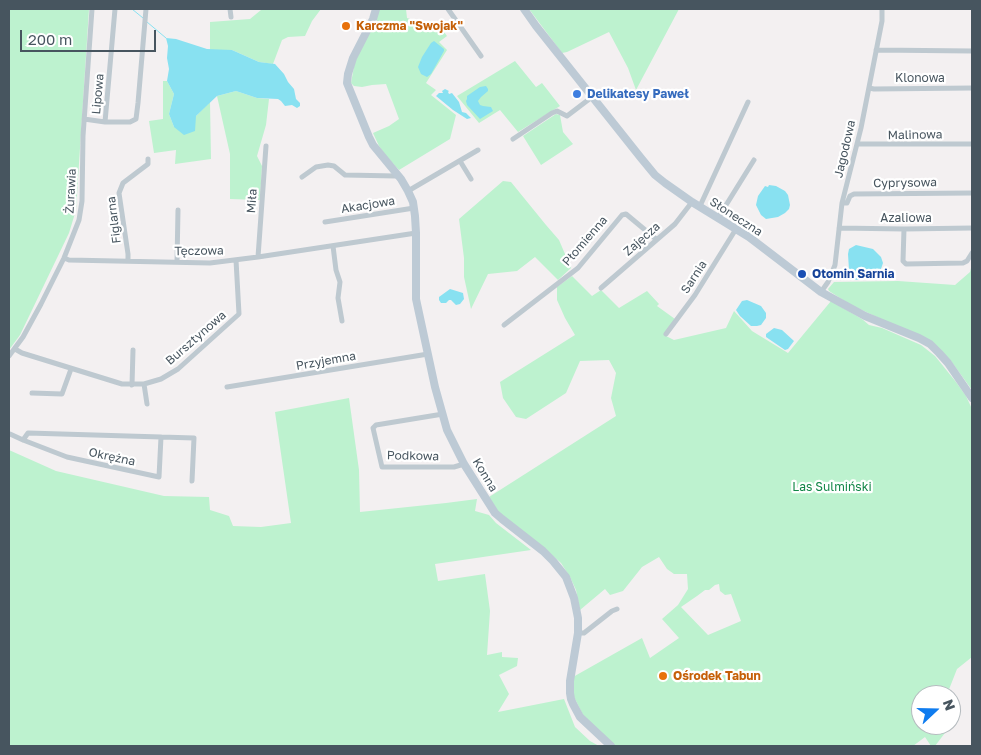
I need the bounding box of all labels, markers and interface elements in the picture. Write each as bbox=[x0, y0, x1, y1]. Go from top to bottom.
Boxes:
place label: Karczma "Swojak" bbox=[356, 19, 463, 33]
scale bar bbox=[22, 20, 159, 52]
marker: Karczma "Swojak" bbox=[340, 20, 352, 32]
text: 200 m bbox=[28, 30, 72, 48]
street label: Klonowa bbox=[895, 71, 945, 85]
street label: Lipowa bbox=[89, 73, 107, 115]
place label: Delikatesy Paweł bbox=[587, 87, 689, 101]
marker: Delikatesy Paweł bbox=[571, 88, 583, 100]
street label: Jagodowa bbox=[831, 119, 859, 179]
street label: Malinowa bbox=[887, 127, 943, 143]
street label: Żurawia bbox=[63, 168, 79, 214]
street label: Cyprysowa bbox=[873, 175, 937, 191]
street label: Miła bbox=[244, 188, 260, 214]
street label: Akacjowa bbox=[340, 194, 396, 216]
street label: Słoneczna bbox=[707, 195, 765, 239]
street label: Figlarna bbox=[104, 196, 124, 244]
street label: Azaliowa bbox=[880, 211, 932, 225]
street label: Płomienna bbox=[559, 213, 611, 269]
street label: Zajęcza bbox=[621, 219, 663, 259]
street label: Tęczowa bbox=[174, 243, 224, 259]
street label: Sarnia bbox=[678, 258, 710, 296]
place label: Otomin Sarnia bbox=[812, 267, 894, 281]
marker: Otomin Sarnia bbox=[796, 268, 808, 280]
street label: Bursztynowa bbox=[163, 308, 229, 368]
street label: Przyjemna bbox=[295, 349, 357, 373]
street label: Okrężna bbox=[87, 445, 137, 469]
street label: Podkowa bbox=[387, 448, 439, 464]
street label: Konna bbox=[469, 456, 501, 494]
park label: Las Sulmiński bbox=[792, 480, 872, 494]
place label: Ośrodek Tabun bbox=[673, 669, 761, 683]
marker: Ośrodek Tabun bbox=[657, 670, 669, 682]
north arrow bbox=[911, 685, 961, 735]
text: N bbox=[940, 697, 959, 713]

